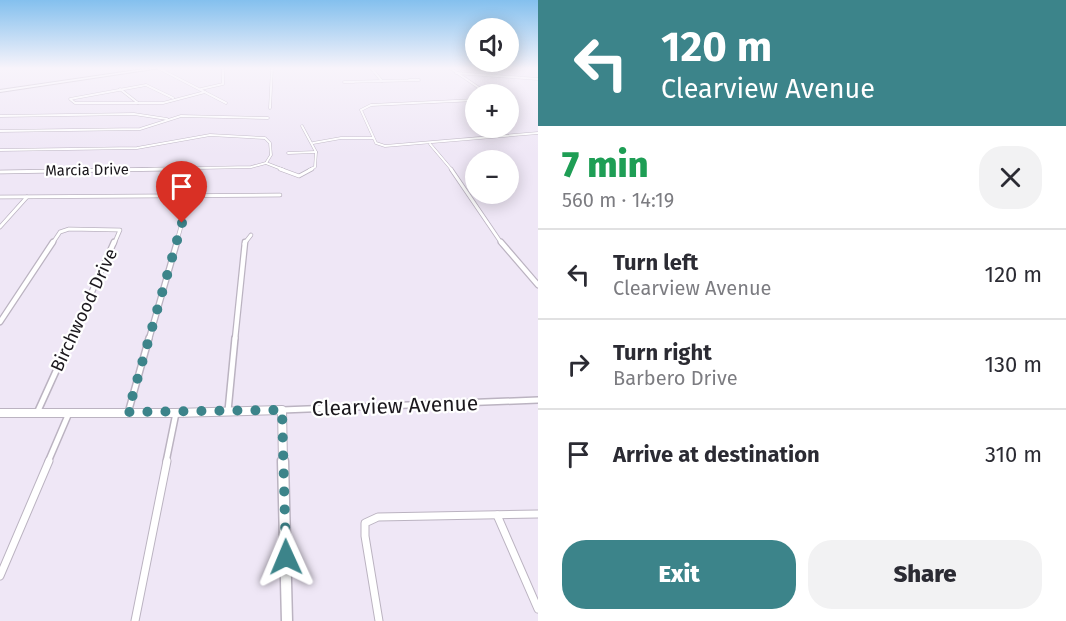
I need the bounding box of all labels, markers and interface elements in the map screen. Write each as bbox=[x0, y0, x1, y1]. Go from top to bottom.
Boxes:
map controls bbox=[465, 18, 519, 204]
button: sound bbox=[465, 18, 519, 72]
text: 120 m bbox=[661, 22, 772, 72]
icon: left bbox=[562, 24, 640, 102]
text: Clearview Avenue bbox=[661, 73, 875, 105]
button: + bbox=[465, 84, 519, 138]
text: 7 min bbox=[562, 143, 648, 187]
button: close bbox=[979, 146, 1042, 209]
button: − bbox=[465, 150, 519, 204]
street label: Marcia Drive bbox=[45, 160, 129, 180]
pin bbox=[156, 161, 207, 223]
icon: arrive bbox=[165, 170, 198, 203]
text: 560 m · 14:19 bbox=[562, 188, 674, 212]
street label: Birchwood Drive bbox=[46, 245, 122, 375]
text: Turn left bbox=[613, 249, 698, 276]
icon: left bbox=[562, 258, 595, 291]
text: 120 m bbox=[985, 261, 1042, 288]
text: Clearview Avenue bbox=[613, 276, 771, 300]
text: Turn right bbox=[613, 339, 712, 366]
icon: right bbox=[562, 348, 595, 381]
text: 130 m bbox=[985, 351, 1042, 378]
text: Barbero Drive bbox=[613, 366, 738, 390]
street label: Clearview Avenue bbox=[311, 390, 479, 422]
icon: arrive bbox=[562, 438, 595, 471]
text: Arrive at destination bbox=[613, 441, 820, 468]
text: 310 m bbox=[985, 441, 1042, 468]
position arrow bbox=[254, 525, 318, 589]
button: Exit bbox=[562, 540, 796, 609]
button: Share bbox=[808, 540, 1042, 609]

